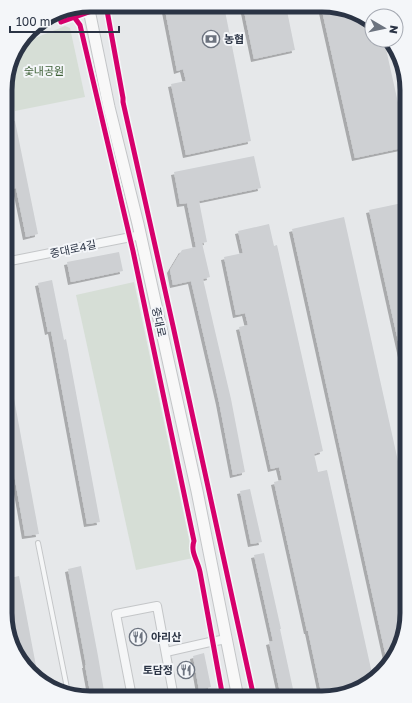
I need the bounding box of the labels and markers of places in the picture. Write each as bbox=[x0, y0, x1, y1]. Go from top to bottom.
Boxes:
bank icon: 농협 bbox=[201, 29, 221, 49]
place label: 농협 bbox=[224, 32, 244, 45]
restaurant icon: 아리산 bbox=[128, 627, 148, 647]
place label: 아리산 bbox=[151, 630, 181, 643]
restaurant icon: 토담정 bbox=[176, 660, 196, 680]
place label: 토담정 bbox=[143, 663, 173, 676]

